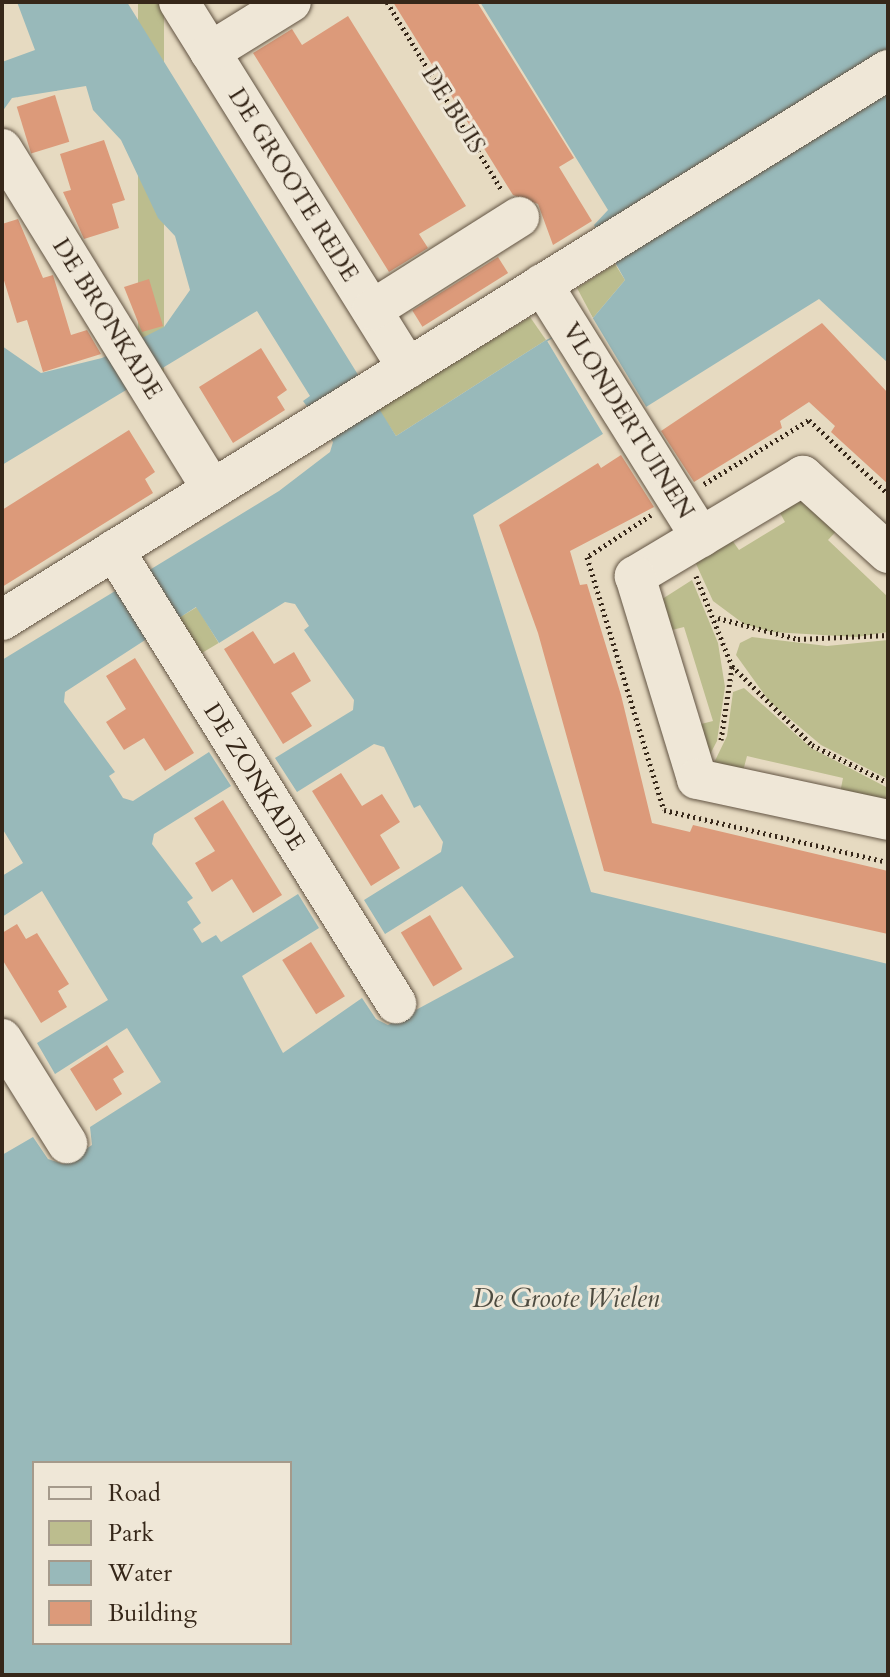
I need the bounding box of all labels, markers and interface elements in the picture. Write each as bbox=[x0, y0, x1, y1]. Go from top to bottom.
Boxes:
street label: DE BUIS bbox=[415, 61, 491, 159]
street label: DE GROOTE REDE bbox=[222, 83, 364, 287]
street label: DE BRONKADE bbox=[46, 233, 168, 405]
street label: VLONDERTUINEN bbox=[556, 318, 700, 524]
street label: DE ZONKADE bbox=[197, 698, 311, 856]
water label: De Groote Wielen bbox=[473, 1283, 659, 1315]
legend bbox=[32, 1461, 292, 1645]
text: Road bbox=[108, 1477, 161, 1510]
text: Park bbox=[108, 1517, 154, 1550]
text: Water bbox=[108, 1557, 172, 1590]
text: Building bbox=[108, 1597, 197, 1630]

